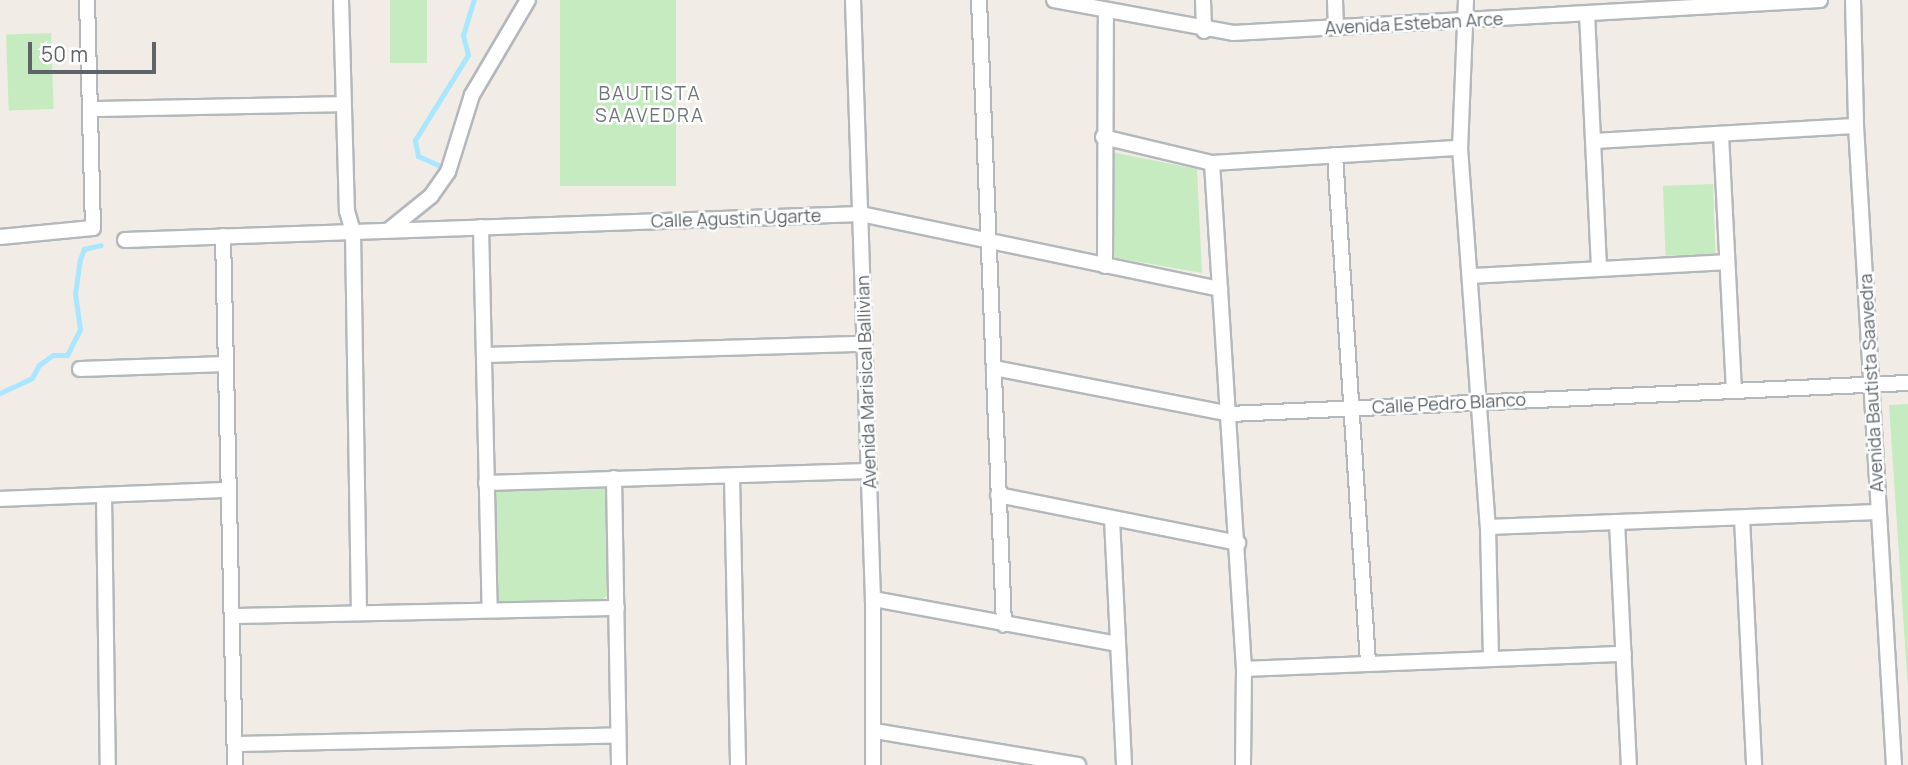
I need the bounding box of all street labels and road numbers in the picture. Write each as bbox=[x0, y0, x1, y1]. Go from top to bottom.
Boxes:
street label: Avenida Esteban Arce bbox=[1324, 8, 1504, 38]
street label: Calle Agustin Ugarte bbox=[650, 204, 822, 232]
street label: Avenida Bautista Saavedra bbox=[1854, 273, 1888, 493]
street label: Avenida Marisical Ballivian bbox=[851, 275, 881, 489]
street label: Calle Pedro Blanco bbox=[1371, 388, 1527, 418]

